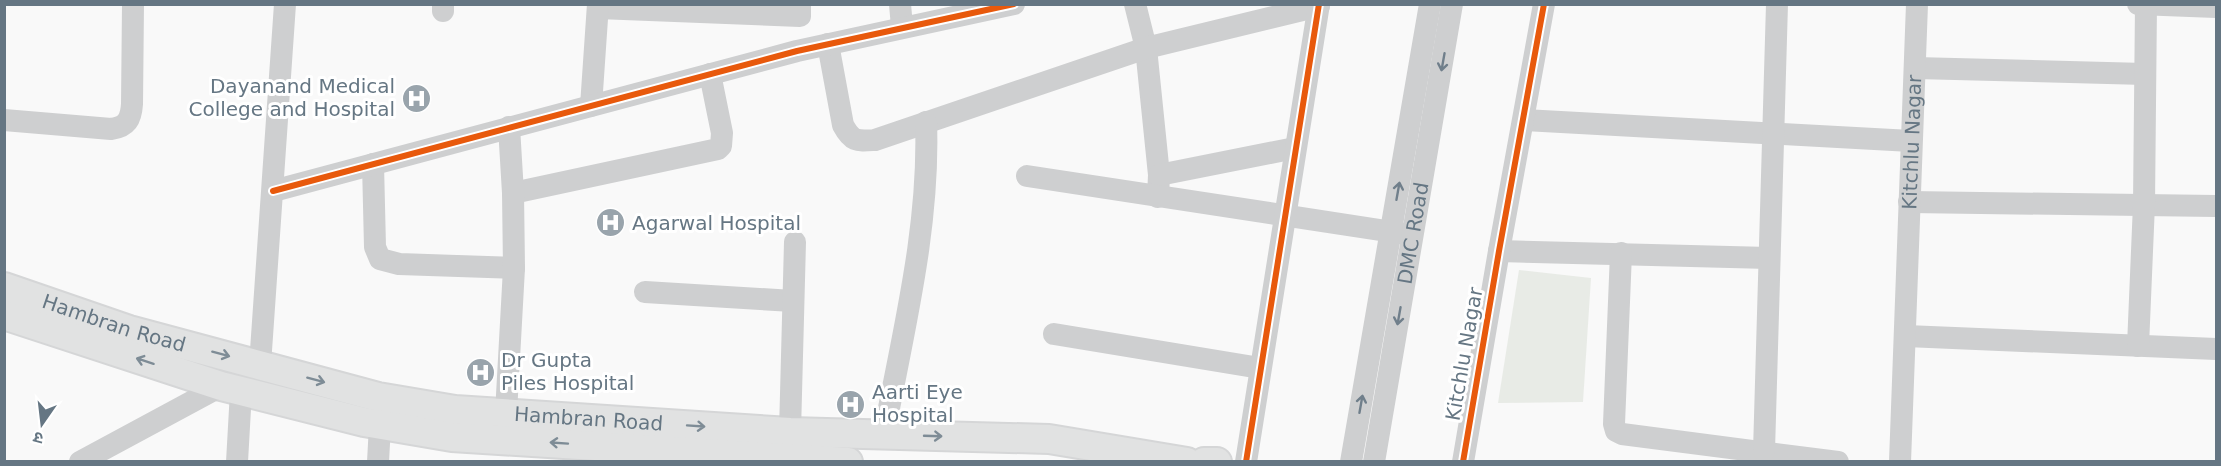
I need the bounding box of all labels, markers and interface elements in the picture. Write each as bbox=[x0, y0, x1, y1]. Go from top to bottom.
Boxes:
one-way arrow bbox=[1437, 52, 1448, 72]
street label: Kitchlu Nagar bbox=[1897, 73, 1926, 210]
place label: Dayanand Medical College and Hospital bbox=[188, 74, 395, 121]
hospital icon: Dayanand Medical College and Hospital bbox=[400, 82, 432, 114]
street label: DMC Road bbox=[1392, 180, 1433, 286]
one-way arrow bbox=[1393, 182, 1404, 201]
hospital icon: Agarwal Hospital bbox=[595, 207, 627, 239]
place label: Agarwal Hospital bbox=[632, 211, 801, 235]
street label: Kitchlu Nagar bbox=[1440, 285, 1488, 423]
street label: Hambran Road bbox=[39, 289, 189, 357]
one-way arrow bbox=[1393, 306, 1404, 326]
place label: Dr Gupta Piles Hospital bbox=[501, 348, 634, 395]
one-way arrow bbox=[211, 349, 230, 361]
one-way arrow bbox=[136, 355, 155, 366]
hospital icon: Dr Gupta Piles Hospital bbox=[464, 356, 496, 388]
one-way arrow bbox=[306, 375, 325, 386]
place label: Aarti Eye Hospital bbox=[872, 380, 963, 427]
hospital icon: Aarti Eye Hospital bbox=[835, 388, 867, 420]
north arrow bbox=[12, 394, 72, 454]
one-way arrow bbox=[1356, 394, 1367, 414]
street label: Hambran Road bbox=[513, 402, 664, 436]
one-way arrow bbox=[686, 420, 706, 431]
text: उ bbox=[31, 428, 45, 448]
one-way arrow bbox=[922, 430, 942, 441]
one-way arrow bbox=[550, 437, 570, 448]

